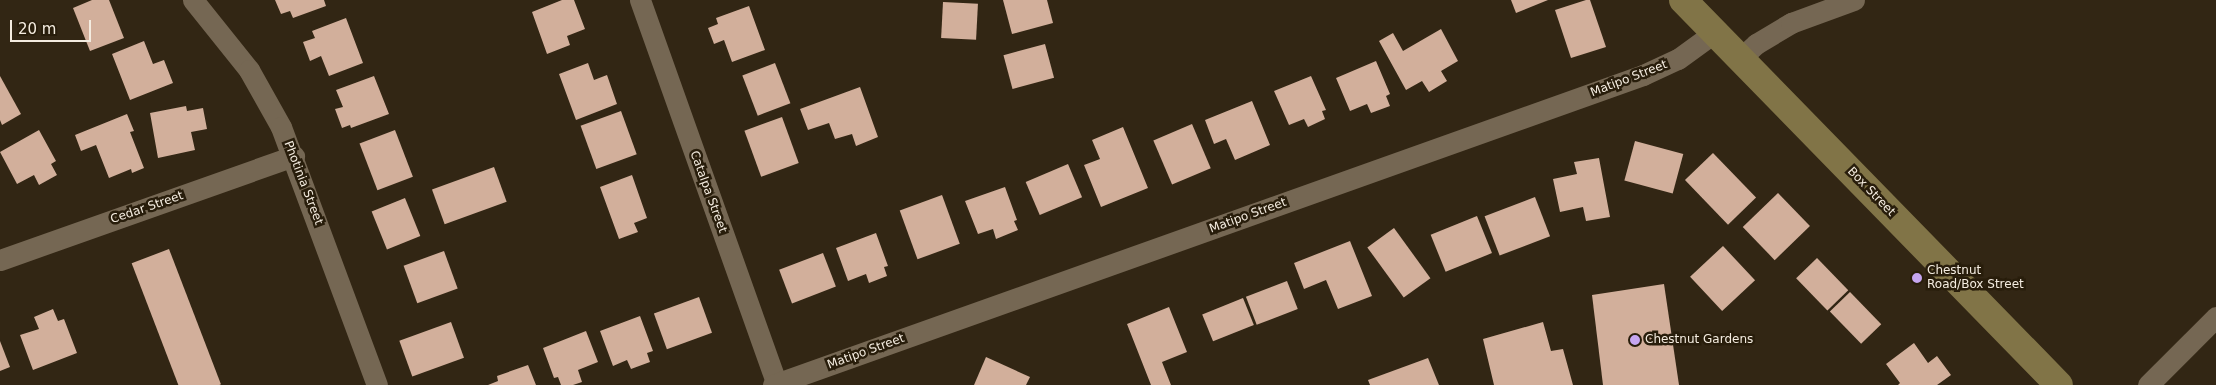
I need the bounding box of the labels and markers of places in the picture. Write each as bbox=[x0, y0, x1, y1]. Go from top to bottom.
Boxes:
place label: Chestnut Road/Box Street bbox=[1927, 264, 2024, 292]
marker: Chestnut Road/Box Street bbox=[1911, 272, 1923, 284]
place label: Chestnut Gardens bbox=[1645, 333, 1753, 347]
marker: Chestnut Gardens bbox=[1629, 334, 1641, 346]

